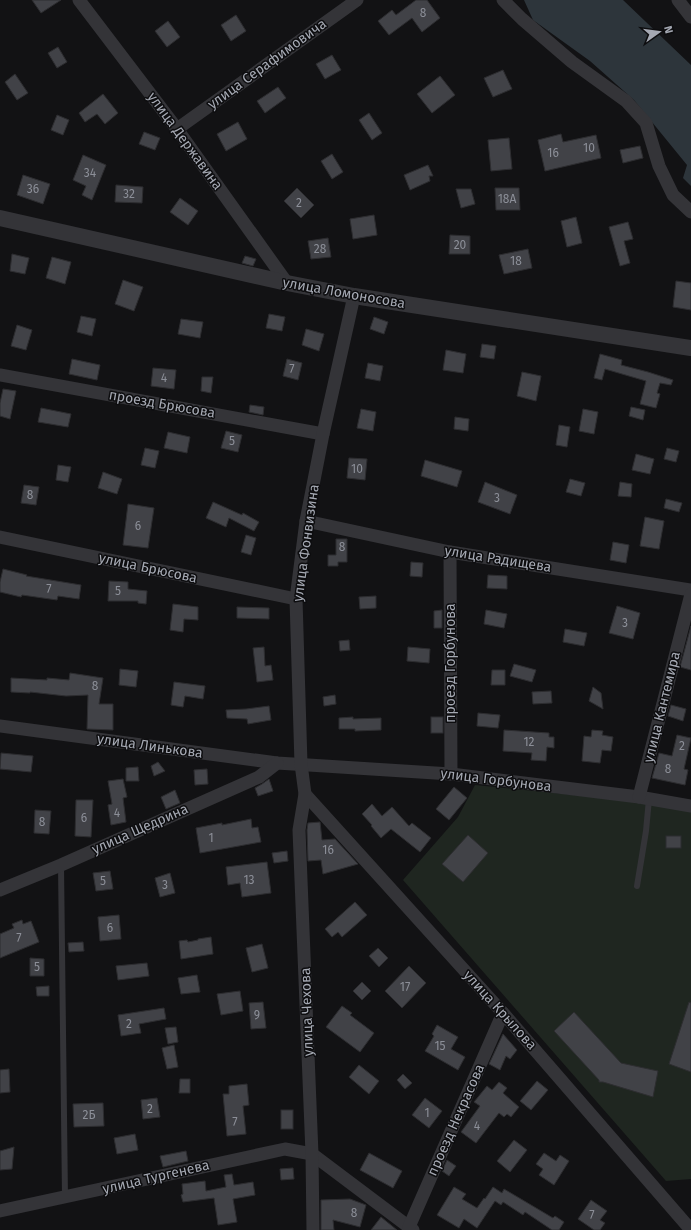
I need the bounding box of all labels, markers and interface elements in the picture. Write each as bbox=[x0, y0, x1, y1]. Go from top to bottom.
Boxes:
house number: 8 bbox=[420, 6, 427, 20]
north arrow bbox=[639, 12, 679, 52]
street label: улица Серафимовича bbox=[204, 15, 330, 113]
text: N bbox=[661, 25, 675, 35]
street label: улица Державина bbox=[144, 89, 226, 193]
house number: 10 bbox=[583, 141, 595, 155]
house number: 16 bbox=[547, 146, 559, 160]
house number: 34 bbox=[84, 166, 97, 180]
house number: 36 bbox=[27, 182, 39, 196]
house number: 32 bbox=[123, 187, 135, 201]
house number: 18А bbox=[498, 192, 516, 206]
house number: 2 bbox=[296, 196, 302, 210]
house number: 20 bbox=[454, 238, 467, 252]
house number: 28 bbox=[314, 242, 327, 256]
house number: 18 bbox=[510, 254, 522, 268]
street label: улица Ломоносова bbox=[281, 274, 407, 312]
house number: 7 bbox=[289, 362, 295, 376]
house number: 4 bbox=[161, 371, 168, 385]
street label: проезд Брюсова bbox=[107, 386, 217, 422]
house number: 5 bbox=[229, 434, 235, 448]
house number: 10 bbox=[351, 462, 363, 476]
street label: улица Фонвизина bbox=[289, 483, 323, 603]
house number: 8 bbox=[27, 488, 34, 502]
house number: 3 bbox=[494, 491, 500, 505]
house number: 6 bbox=[135, 519, 141, 533]
house number: 8 bbox=[339, 540, 346, 554]
street label: улица Радищева bbox=[443, 542, 553, 576]
street label: улица Брюсова bbox=[97, 549, 199, 587]
house number: 7 bbox=[46, 582, 52, 596]
house number: 5 bbox=[115, 584, 121, 598]
street label: проезд Горбунова bbox=[442, 603, 459, 723]
house number: 3 bbox=[622, 616, 628, 630]
street label: улица Кантемира bbox=[640, 650, 684, 764]
house number: 8 bbox=[92, 679, 99, 693]
street label: улица Линькова bbox=[96, 730, 204, 762]
house number: 12 bbox=[523, 735, 535, 749]
house number: 2 bbox=[679, 739, 685, 753]
house number: 8 bbox=[665, 762, 672, 776]
street label: улица Горбунова bbox=[440, 765, 552, 795]
street label: улица Щедрина bbox=[89, 800, 191, 858]
house number: 4 bbox=[114, 806, 121, 820]
house number: 6 bbox=[81, 811, 87, 825]
house number: 8 bbox=[39, 815, 46, 829]
house number: 1 bbox=[208, 831, 214, 845]
house number: 16 bbox=[322, 843, 334, 857]
house number: 13 bbox=[243, 873, 255, 887]
house number: 5 bbox=[100, 874, 106, 888]
house number: 3 bbox=[162, 878, 168, 892]
house number: 6 bbox=[107, 921, 113, 935]
house number: 7 bbox=[16, 931, 22, 945]
house number: 5 bbox=[34, 960, 40, 974]
street label: улица Чехова bbox=[297, 967, 317, 1057]
street label: улица Крылова bbox=[460, 967, 540, 1053]
house number: 17 bbox=[400, 980, 410, 994]
house number: 9 bbox=[254, 1008, 260, 1022]
house number: 2 bbox=[126, 1017, 132, 1031]
house number: 15 bbox=[434, 1039, 446, 1053]
street label: проезд Некрасова bbox=[424, 1061, 488, 1179]
house number: 2 bbox=[147, 1102, 153, 1116]
house number: 1 bbox=[424, 1106, 430, 1120]
house number: 2Б bbox=[83, 1108, 95, 1122]
house number: 7 bbox=[232, 1115, 238, 1129]
house number: 4 bbox=[474, 1119, 481, 1133]
street label: улица Тургенева bbox=[101, 1156, 211, 1198]
house number: 8 bbox=[351, 1206, 358, 1220]
house number: 7 bbox=[589, 1208, 595, 1222]

